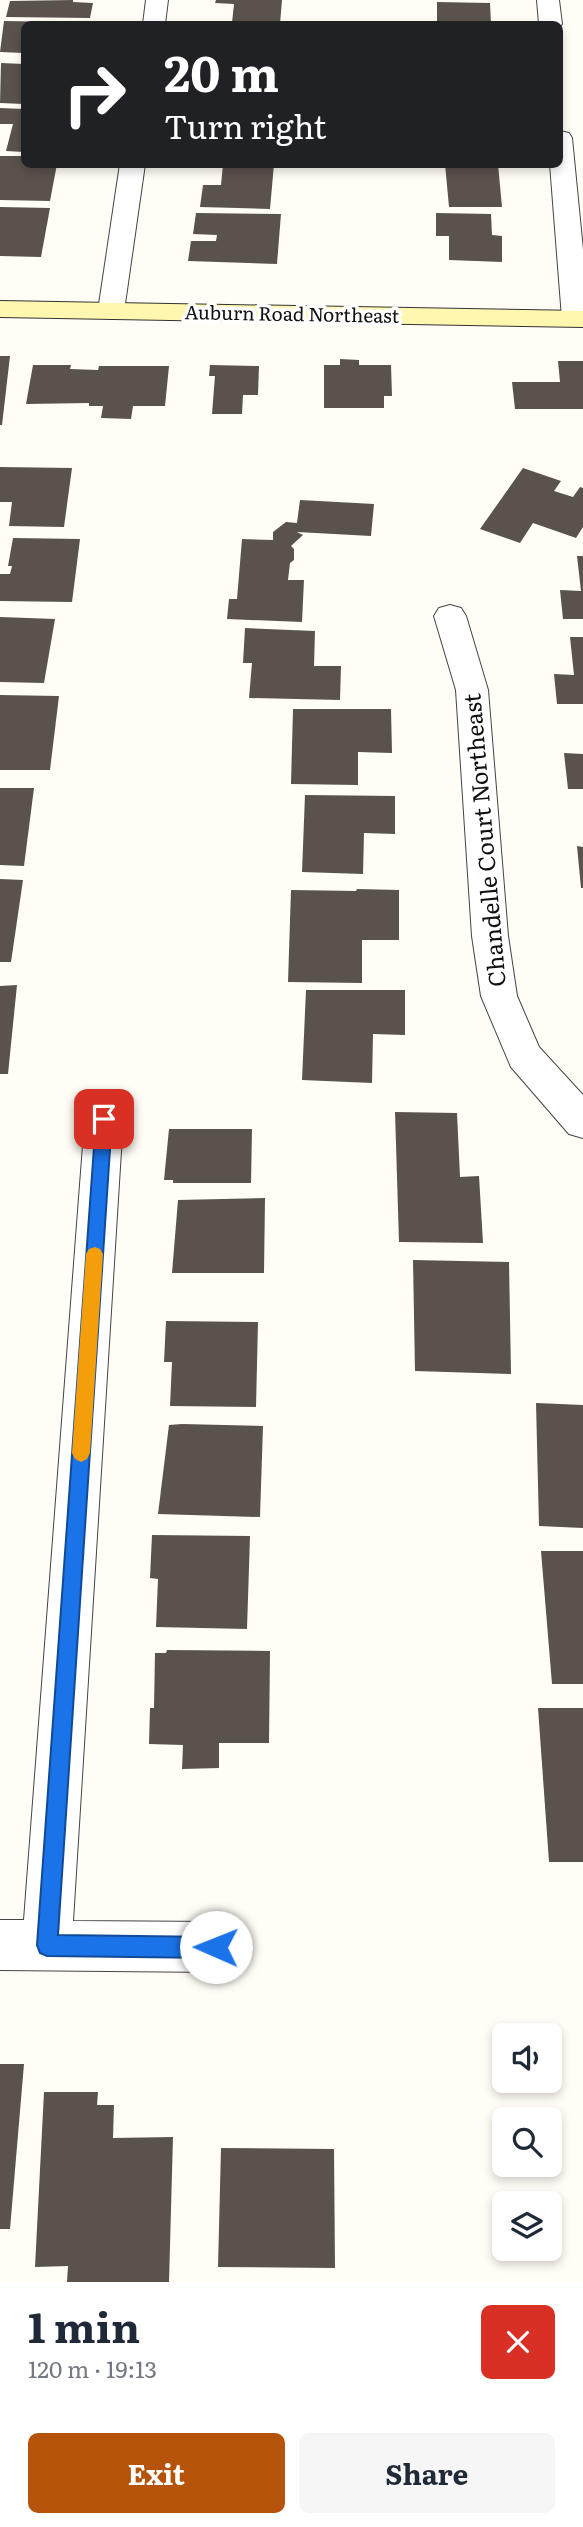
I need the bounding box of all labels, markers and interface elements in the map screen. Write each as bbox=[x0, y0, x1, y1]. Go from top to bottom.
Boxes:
text: 20 m bbox=[164, 34, 279, 107]
icon: right bbox=[49, 49, 140, 140]
text: Turn right bbox=[164, 101, 326, 149]
street label: Auburn Road Northeast bbox=[184, 297, 400, 329]
street label: Chandelle Court Northeast bbox=[453, 691, 513, 988]
pin bbox=[74, 1089, 134, 1149]
icon: arrive bbox=[85, 1100, 123, 1138]
position arrow bbox=[179, 1910, 253, 1984]
map controls bbox=[492, 2023, 562, 2261]
button: sound bbox=[492, 2023, 562, 2093]
button: search bbox=[492, 2107, 562, 2177]
button: layers bbox=[492, 2191, 562, 2261]
text: 1 min bbox=[28, 2294, 140, 2356]
button: close bbox=[481, 2305, 555, 2379]
text: 120 m · 19:13 bbox=[28, 2351, 157, 2385]
button: Exit bbox=[28, 2433, 285, 2513]
button: Share bbox=[299, 2433, 555, 2513]

